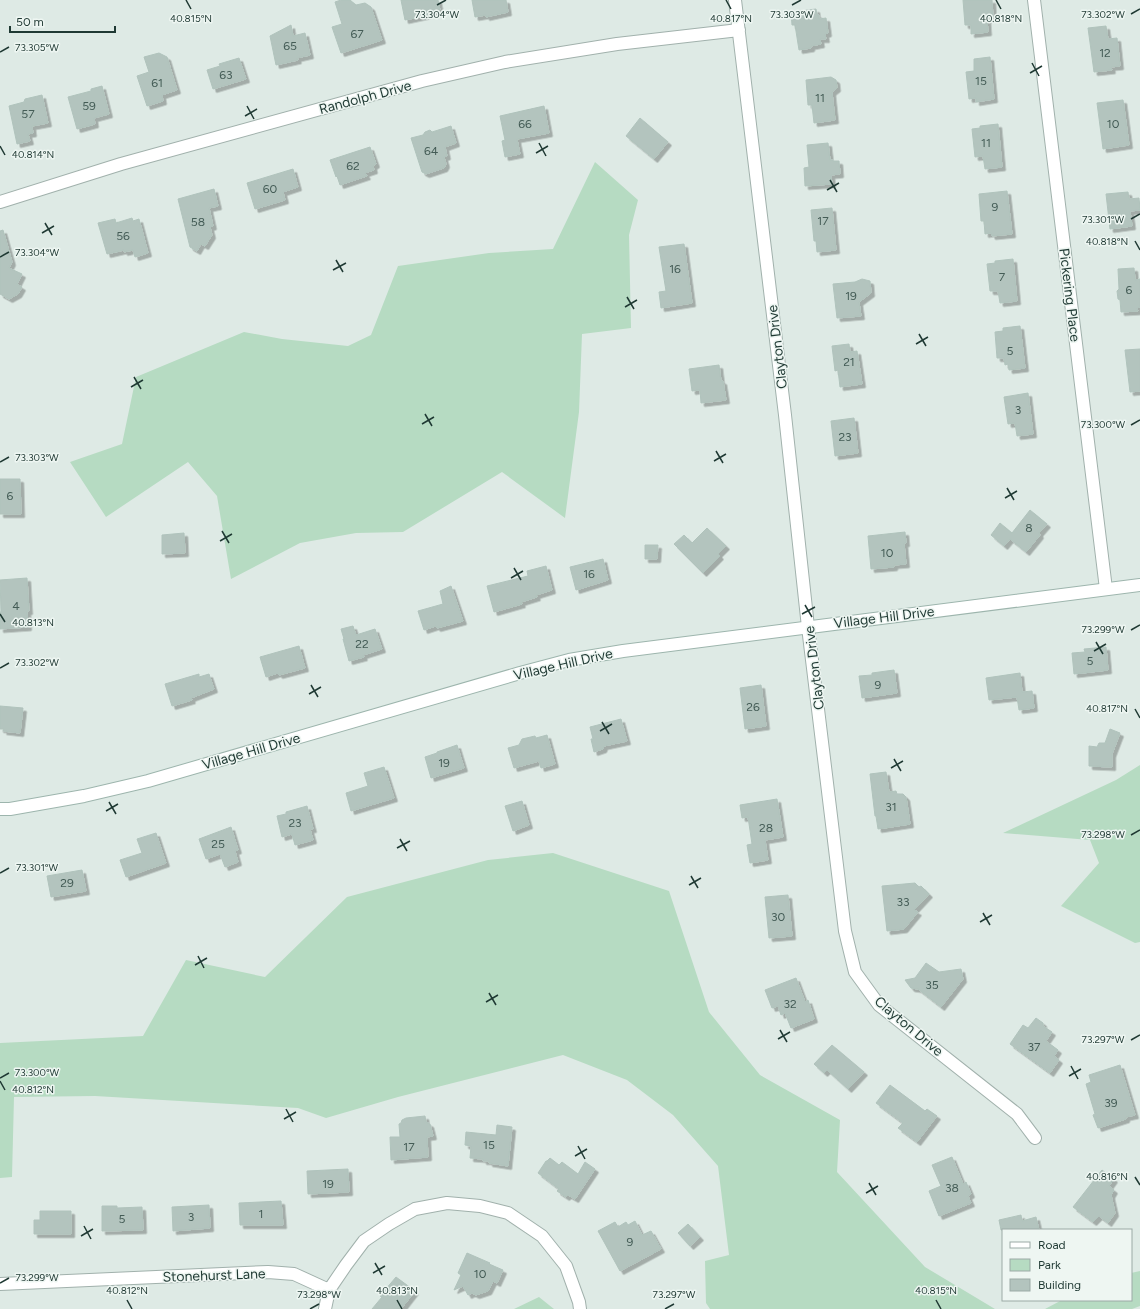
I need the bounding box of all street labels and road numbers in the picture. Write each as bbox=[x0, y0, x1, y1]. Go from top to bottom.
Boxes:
street label: Randolph Drive bbox=[317, 77, 414, 118]
street label: Pickering Place bbox=[1055, 247, 1084, 343]
street label: Clayton Drive bbox=[764, 304, 791, 390]
street label: Village Hill Drive bbox=[833, 603, 936, 632]
street label: Clayton Drive bbox=[801, 625, 828, 711]
street label: Village Hill Drive bbox=[512, 645, 615, 684]
street label: Village Hill Drive bbox=[200, 729, 303, 774]
street label: Clayton Drive bbox=[871, 993, 947, 1060]
street label: Stonehurst Lane bbox=[162, 1265, 266, 1286]

